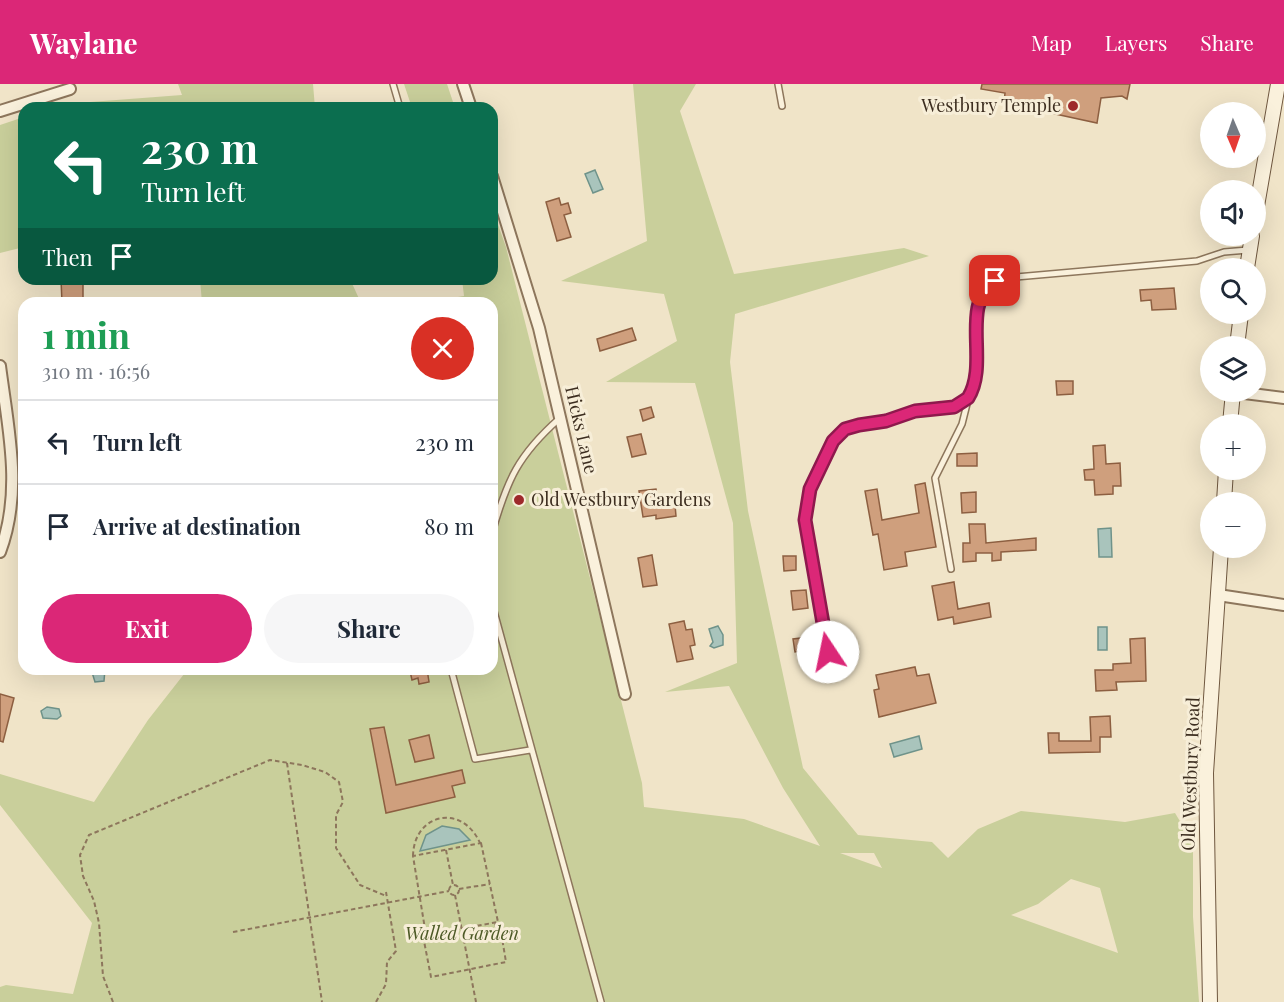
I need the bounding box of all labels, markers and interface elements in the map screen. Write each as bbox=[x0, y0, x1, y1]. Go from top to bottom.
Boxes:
text: Waylane bbox=[30, 24, 138, 61]
text: Map bbox=[1031, 28, 1072, 56]
text: Layers bbox=[1105, 28, 1167, 56]
text: Share bbox=[1200, 28, 1254, 56]
place label: Westbury Temple bbox=[920, 93, 1061, 117]
marker: Westbury Temple bbox=[1066, 99, 1080, 113]
north arrow bbox=[1200, 102, 1266, 168]
map controls bbox=[1200, 102, 1266, 558]
text: 230 m bbox=[141, 119, 258, 175]
icon: left bbox=[42, 126, 120, 204]
text: Turn left bbox=[141, 173, 245, 209]
button: sound bbox=[1200, 180, 1266, 246]
icon: arrive bbox=[105, 240, 138, 273]
text: Then bbox=[42, 242, 93, 272]
pin bbox=[969, 255, 1020, 306]
button: search bbox=[1200, 258, 1266, 324]
icon: arrive bbox=[978, 264, 1011, 297]
text: 1 min bbox=[42, 310, 130, 358]
button: close bbox=[411, 317, 474, 380]
button: layers bbox=[1200, 336, 1266, 402]
text: 310 m · 16:56 bbox=[42, 357, 150, 384]
street label: Hicks Lane bbox=[560, 383, 604, 476]
button: + bbox=[1200, 414, 1266, 480]
icon: left bbox=[42, 426, 75, 459]
text: Turn left bbox=[93, 427, 182, 457]
text: 230 m bbox=[415, 427, 474, 457]
place label: Old Westbury Gardens bbox=[531, 487, 711, 511]
button: − bbox=[1200, 492, 1266, 558]
marker: Old Westbury Gardens bbox=[512, 493, 526, 507]
icon: arrive bbox=[42, 510, 75, 543]
text: Arrive at destination bbox=[93, 511, 301, 541]
text: 80 m bbox=[424, 511, 474, 541]
button: Exit bbox=[42, 594, 252, 663]
button: Share bbox=[264, 594, 474, 663]
position arrow bbox=[796, 620, 860, 684]
street label: Old Westbury Road bbox=[1175, 696, 1205, 851]
park label: Walled Garden bbox=[405, 921, 519, 945]

